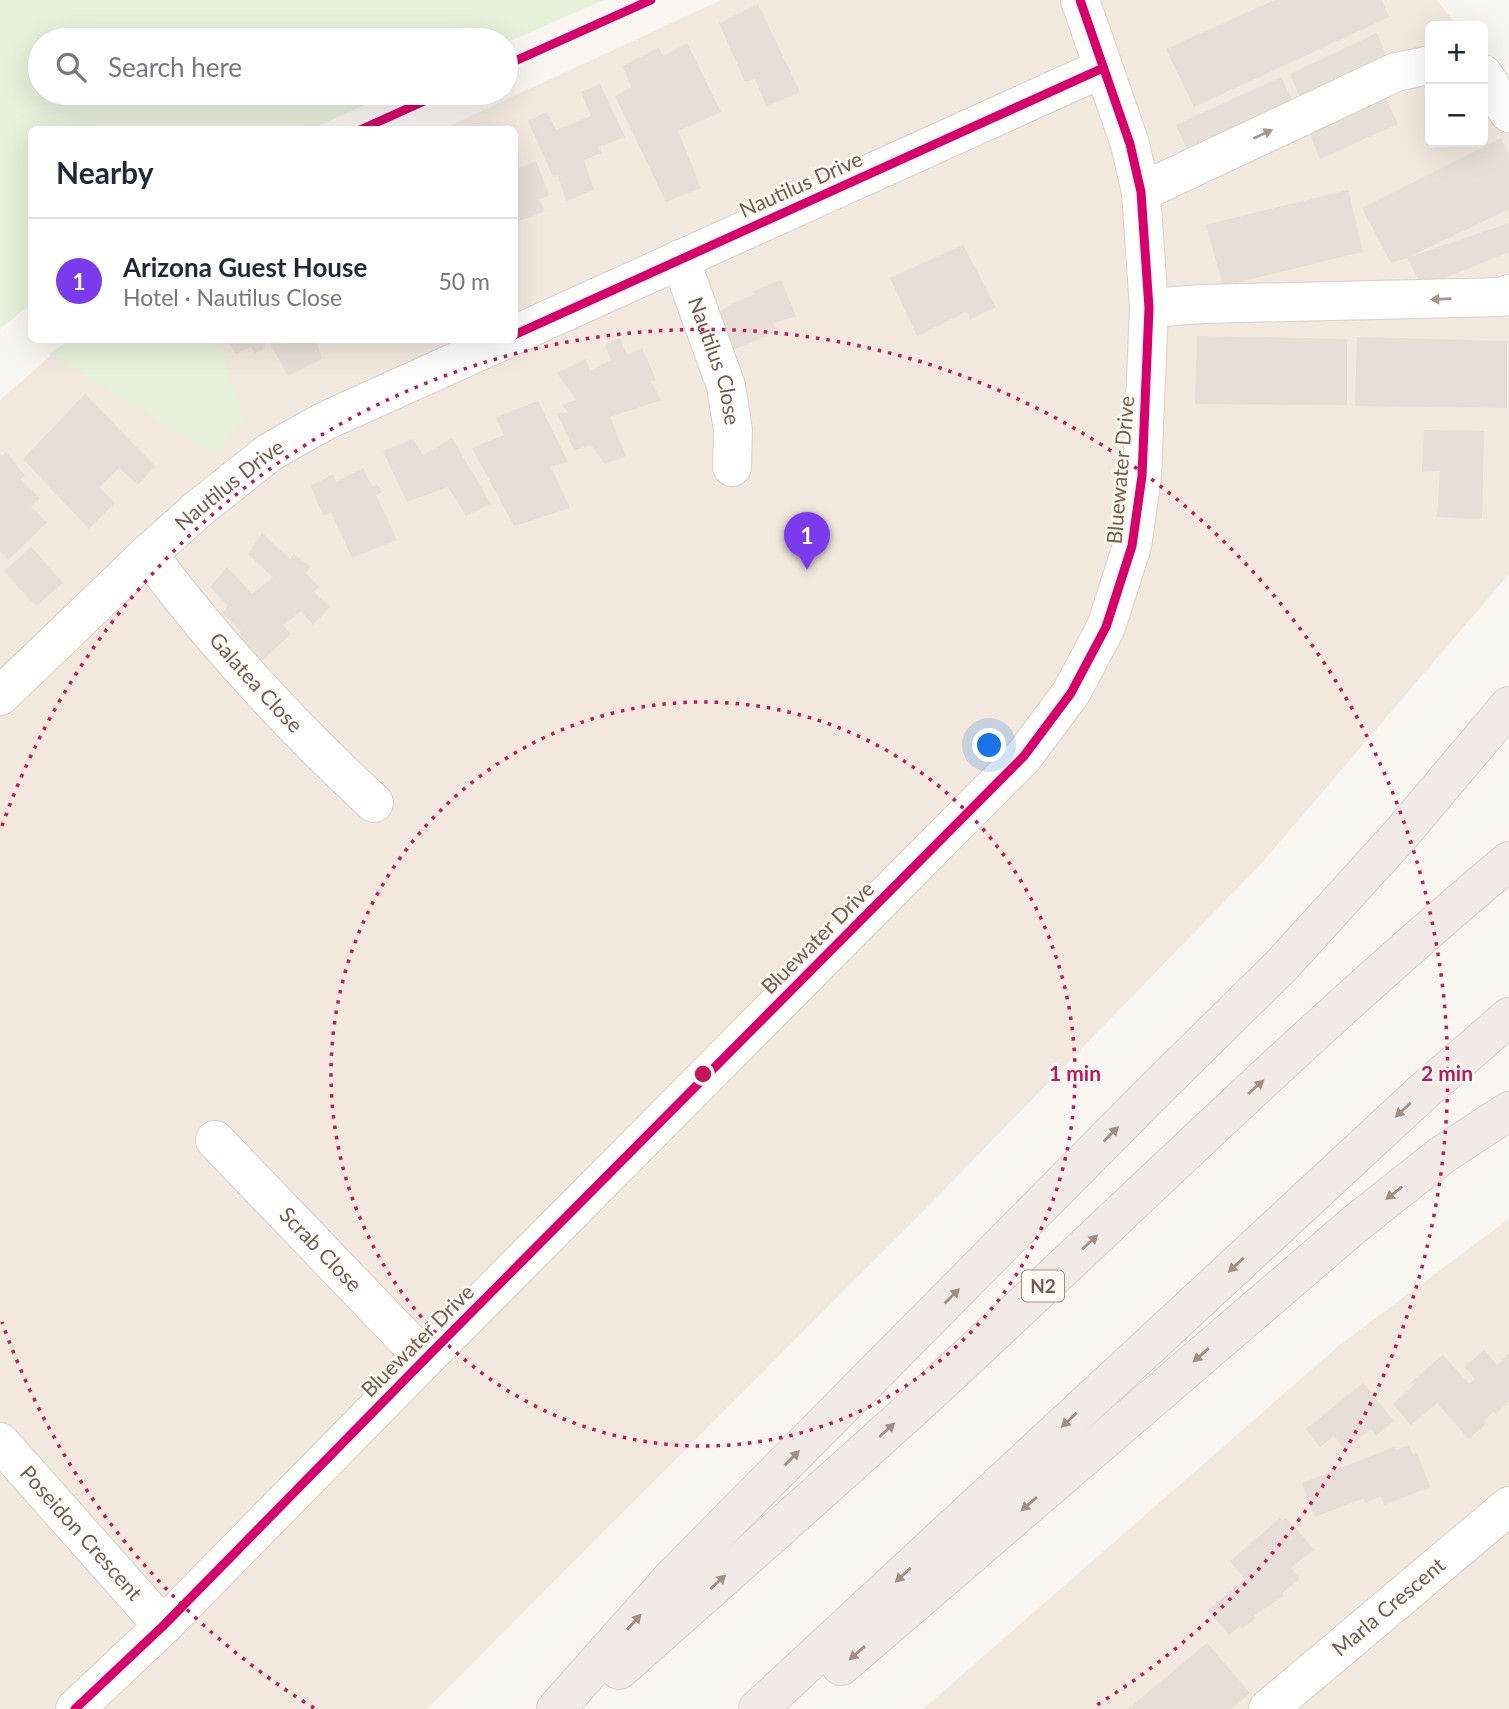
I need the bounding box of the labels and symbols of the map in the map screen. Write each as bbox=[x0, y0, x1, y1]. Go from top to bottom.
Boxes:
one-way arrow bbox=[1252, 128, 1273, 139]
street label: Nautilus Drive bbox=[735, 145, 866, 222]
street label: Nautilus Close bbox=[684, 293, 746, 427]
one-way arrow bbox=[1430, 294, 1452, 305]
street label: Bluewater Drive bbox=[1101, 395, 1138, 545]
street label: Nautilus Drive bbox=[169, 433, 287, 535]
pin: 1 bbox=[784, 512, 830, 570]
street label: Galatea Close bbox=[205, 627, 308, 737]
your location bbox=[972, 728, 1006, 762]
street label: Bluewater Drive bbox=[755, 875, 878, 998]
text: 1 min bbox=[1049, 1060, 1101, 1085]
text: 2 min bbox=[1421, 1060, 1473, 1085]
centre of rings bbox=[691, 1062, 715, 1086]
one-way arrow bbox=[1247, 1079, 1265, 1095]
one-way arrow bbox=[1394, 1102, 1411, 1119]
one-way arrow bbox=[1103, 1126, 1119, 1143]
one-way arrow bbox=[1385, 1185, 1402, 1200]
street label: Scrab Close bbox=[275, 1201, 368, 1296]
one-way arrow bbox=[1081, 1234, 1098, 1250]
one-way arrow bbox=[1228, 1257, 1245, 1273]
road number: N2 bbox=[1022, 1270, 1064, 1302]
street label: Bluewater Drive bbox=[355, 1278, 478, 1401]
one-way arrow bbox=[943, 1288, 959, 1305]
one-way arrow bbox=[1192, 1347, 1210, 1363]
one-way arrow bbox=[1060, 1412, 1078, 1428]
one-way arrow bbox=[879, 1423, 896, 1438]
one-way arrow bbox=[783, 1449, 800, 1466]
street label: Poseidon Crescent bbox=[16, 1460, 149, 1605]
one-way arrow bbox=[1020, 1496, 1038, 1512]
street label: Marla Crescent bbox=[1326, 1551, 1450, 1661]
one-way arrow bbox=[894, 1567, 912, 1583]
one-way arrow bbox=[709, 1574, 727, 1590]
one-way arrow bbox=[626, 1613, 641, 1630]
one-way arrow bbox=[848, 1645, 865, 1660]

